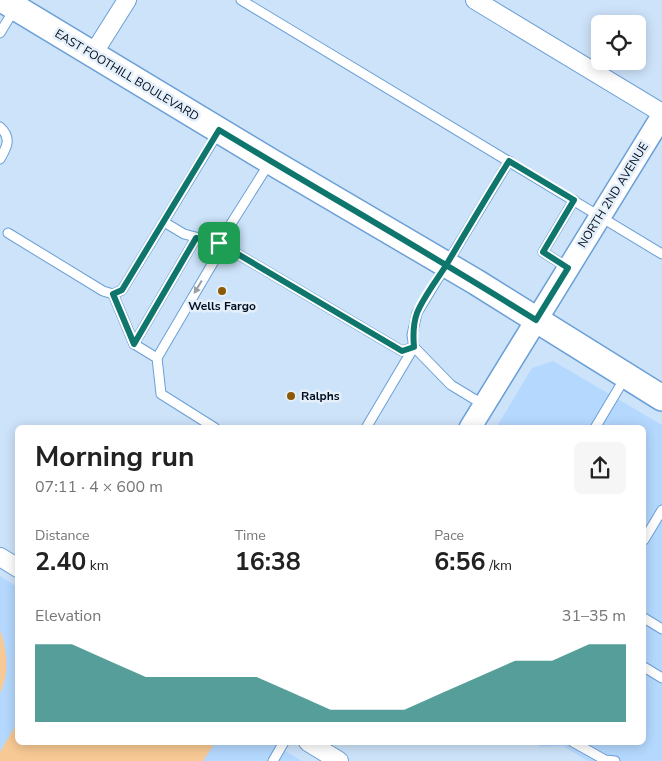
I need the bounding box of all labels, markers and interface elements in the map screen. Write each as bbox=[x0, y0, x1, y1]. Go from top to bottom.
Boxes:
map controls bbox=[591, 15, 646, 70]
button: locate bbox=[591, 15, 646, 70]
street label: EAST FOOTHILL BOULEVARD bbox=[52, 25, 202, 125]
street label: NORTH 2ND AVENUE bbox=[574, 139, 652, 251]
pin bbox=[198, 222, 240, 264]
icon: arrive bbox=[205, 229, 233, 257]
one-way arrow bbox=[194, 280, 203, 293]
marker: Wells Fargo bbox=[216, 285, 228, 297]
place label: Wells Fargo bbox=[188, 298, 256, 314]
place label: Ralphs bbox=[301, 388, 340, 404]
marker: Ralphs bbox=[285, 390, 297, 402]
text: Morning run bbox=[35, 438, 194, 476]
button: share bbox=[574, 442, 626, 494]
text: 07:11 · 4 × 600 m bbox=[35, 476, 163, 498]
text: Distance bbox=[35, 526, 89, 545]
text: Time bbox=[235, 526, 266, 545]
text: Pace bbox=[434, 526, 464, 545]
text: 2.40 bbox=[35, 545, 86, 579]
text: 16:38 bbox=[235, 545, 301, 579]
text: 6:56 bbox=[434, 545, 486, 579]
text: km bbox=[86, 556, 109, 575]
text: /km bbox=[486, 556, 512, 575]
text: Elevation bbox=[35, 605, 101, 627]
text: 31–35 m bbox=[562, 605, 626, 627]

